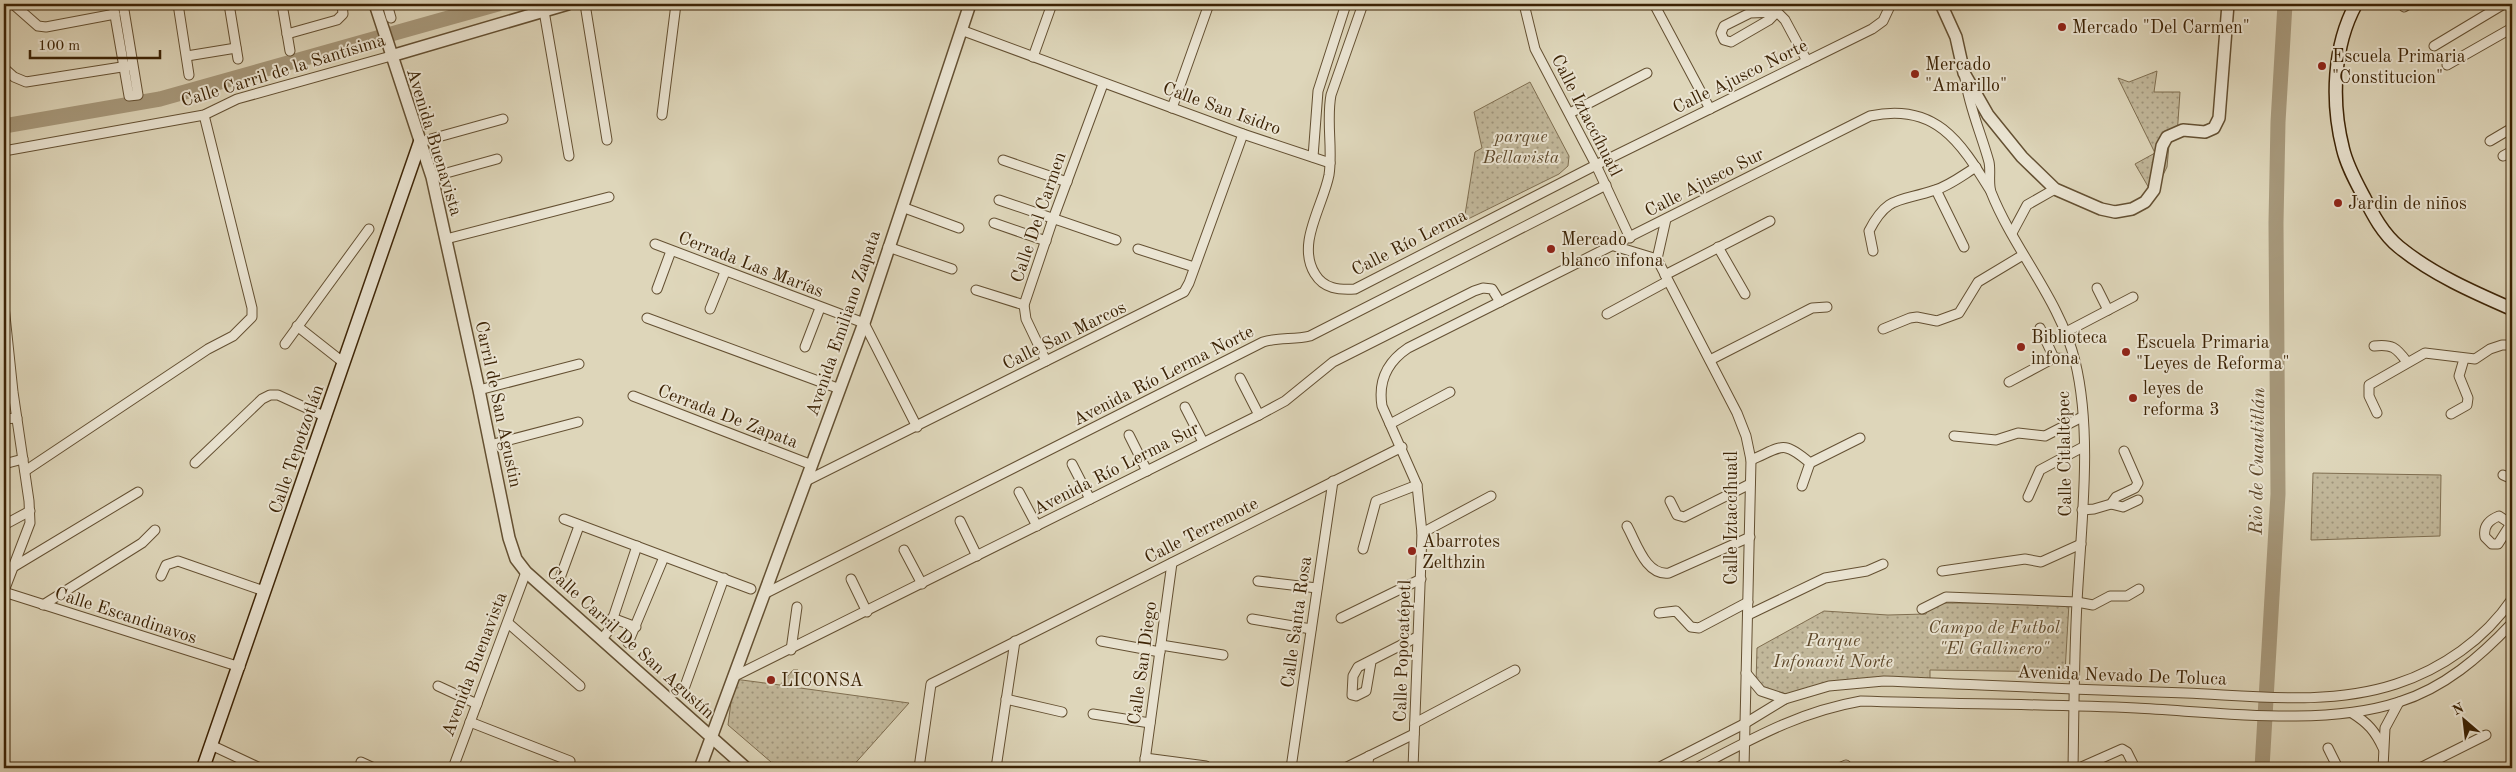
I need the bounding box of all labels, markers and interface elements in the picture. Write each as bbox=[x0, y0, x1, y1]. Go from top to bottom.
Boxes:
place label: Mercado "Del Carmen" bbox=[2072, 19, 2250, 37]
marker: Mercado "Del Carmen" bbox=[2056, 21, 2068, 33]
scale bar bbox=[30, 28, 160, 60]
street label: Calle Carril de la Santísima bbox=[179, 31, 388, 111]
street label: Calle Ajusco Norte bbox=[1670, 36, 1811, 117]
text: 100 m bbox=[38, 39, 80, 54]
place label: Escuela Primaria "Constitucion" bbox=[2332, 48, 2466, 87]
street label: Calle Iztaccíhuatl bbox=[1548, 52, 1625, 179]
place label: Mercado "Amarillo" bbox=[1925, 56, 2007, 95]
marker: Escuela Primaria "Constitucion" bbox=[2316, 60, 2328, 72]
street label: Avenida Buenavista bbox=[403, 66, 465, 218]
marker: Mercado "Amarillo" bbox=[1909, 68, 1921, 80]
street label: Calle San Isidro bbox=[1160, 79, 1283, 139]
park label: parque Bellavista bbox=[1482, 128, 1560, 167]
street label: Calle Ajusco Sur bbox=[1642, 145, 1767, 221]
street label: Calle Del Carmen bbox=[1008, 149, 1070, 285]
place label: Jardin de niños bbox=[2348, 195, 2467, 213]
marker: Jardin de niños bbox=[2332, 197, 2344, 209]
street label: Calle Río Lerma bbox=[1349, 206, 1470, 280]
street label: Avenida Emiliano Zapata bbox=[804, 228, 884, 419]
street label: Cerrada Las Marías bbox=[676, 229, 826, 301]
place label: Mercado blanco infona bbox=[1561, 231, 1664, 270]
marker: Mercado blanco infona bbox=[1545, 243, 1557, 255]
street label: Calle San Marcos bbox=[1000, 298, 1129, 374]
street label: Carril de San Agustin bbox=[472, 319, 525, 489]
street label: Avenida Río Lerma Norte bbox=[1070, 323, 1257, 429]
place label: Biblioteca infona bbox=[2031, 329, 2108, 368]
place label: Escuela Primaria "Leyes de Reforma" bbox=[2136, 334, 2290, 373]
marker: Biblioteca infona bbox=[2015, 341, 2027, 353]
marker: Escuela Primaria "Leyes de Reforma" bbox=[2120, 346, 2132, 358]
place label: leyes de reforma 3 bbox=[2143, 380, 2220, 419]
street label: Calle Tepotzotlán bbox=[266, 382, 328, 516]
street label: Cerrada De Zapata bbox=[655, 382, 800, 452]
water label: Rio de Cuautitlán bbox=[2248, 387, 2269, 536]
street label: Calle Citlaltépec bbox=[2055, 391, 2075, 517]
marker: leyes de reforma 3 bbox=[2127, 392, 2139, 404]
street label: Avenida Río Lerma Sur bbox=[1031, 419, 1203, 519]
street label: Calle Iztaccíhuatl bbox=[1723, 451, 1741, 585]
street label: Calle Terremote bbox=[1142, 495, 1261, 567]
place label: Abarrotes Zelthzin bbox=[1422, 533, 1500, 572]
marker: Abarrotes Zelthzin bbox=[1406, 545, 1418, 557]
street label: Calle Santa Rosa bbox=[1279, 555, 1315, 689]
street label: Calle Carril De San Agustín bbox=[543, 563, 718, 723]
street label: Calle Popocatépetl bbox=[1392, 579, 1414, 723]
street label: Calle Escandinavos bbox=[52, 584, 199, 647]
street label: Avenida Buenavista bbox=[439, 590, 511, 739]
street label: Calle San Diego bbox=[1125, 600, 1161, 726]
park label: Campo de Futbol "El Gallinero" bbox=[1928, 619, 2061, 658]
park label: Parque Infonavit Norte bbox=[1772, 632, 1893, 671]
street label: Avenida Nevado De Toluca bbox=[2017, 663, 2227, 689]
place label: LICONSA bbox=[781, 672, 863, 690]
marker: LICONSA bbox=[765, 674, 777, 686]
north arrow bbox=[2438, 694, 2488, 744]
text: N bbox=[2450, 701, 2467, 718]

